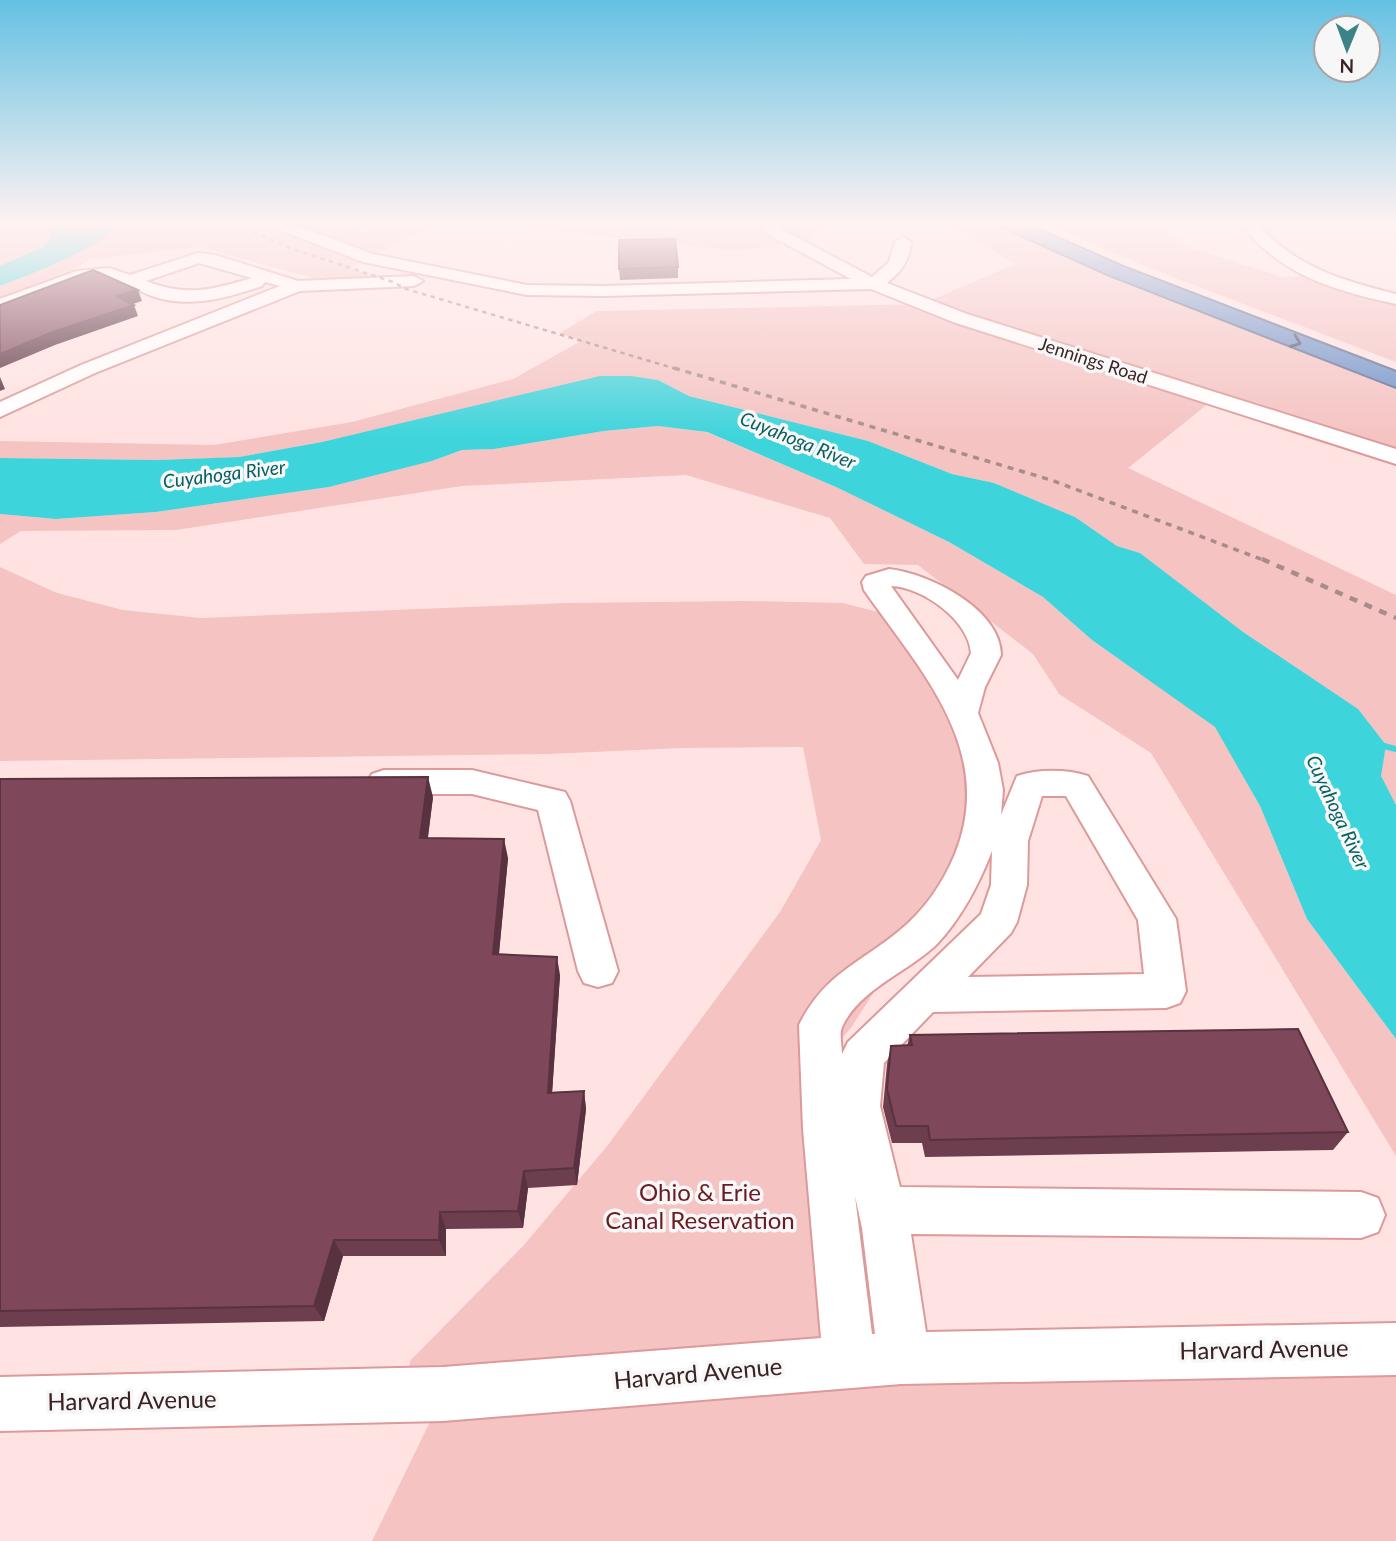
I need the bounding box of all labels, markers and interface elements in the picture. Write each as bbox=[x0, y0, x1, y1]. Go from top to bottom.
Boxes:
north arrow bbox=[1312, 14, 1382, 84]
text: N bbox=[1339, 55, 1354, 78]
street label: Jennings Road bbox=[1036, 332, 1150, 388]
one-way arrow bbox=[1290, 334, 1302, 348]
water label: Cuyahoga River bbox=[737, 406, 860, 473]
water label: Cuyahoga River bbox=[162, 455, 287, 492]
water label: Cuyahoga River bbox=[1302, 751, 1375, 873]
park label: Ohio & Erie Canal Reservation bbox=[605, 1177, 795, 1234]
street label: Harvard Avenue bbox=[1179, 1333, 1349, 1364]
street label: Harvard Avenue bbox=[612, 1351, 783, 1394]
street label: Harvard Avenue bbox=[47, 1384, 217, 1415]

